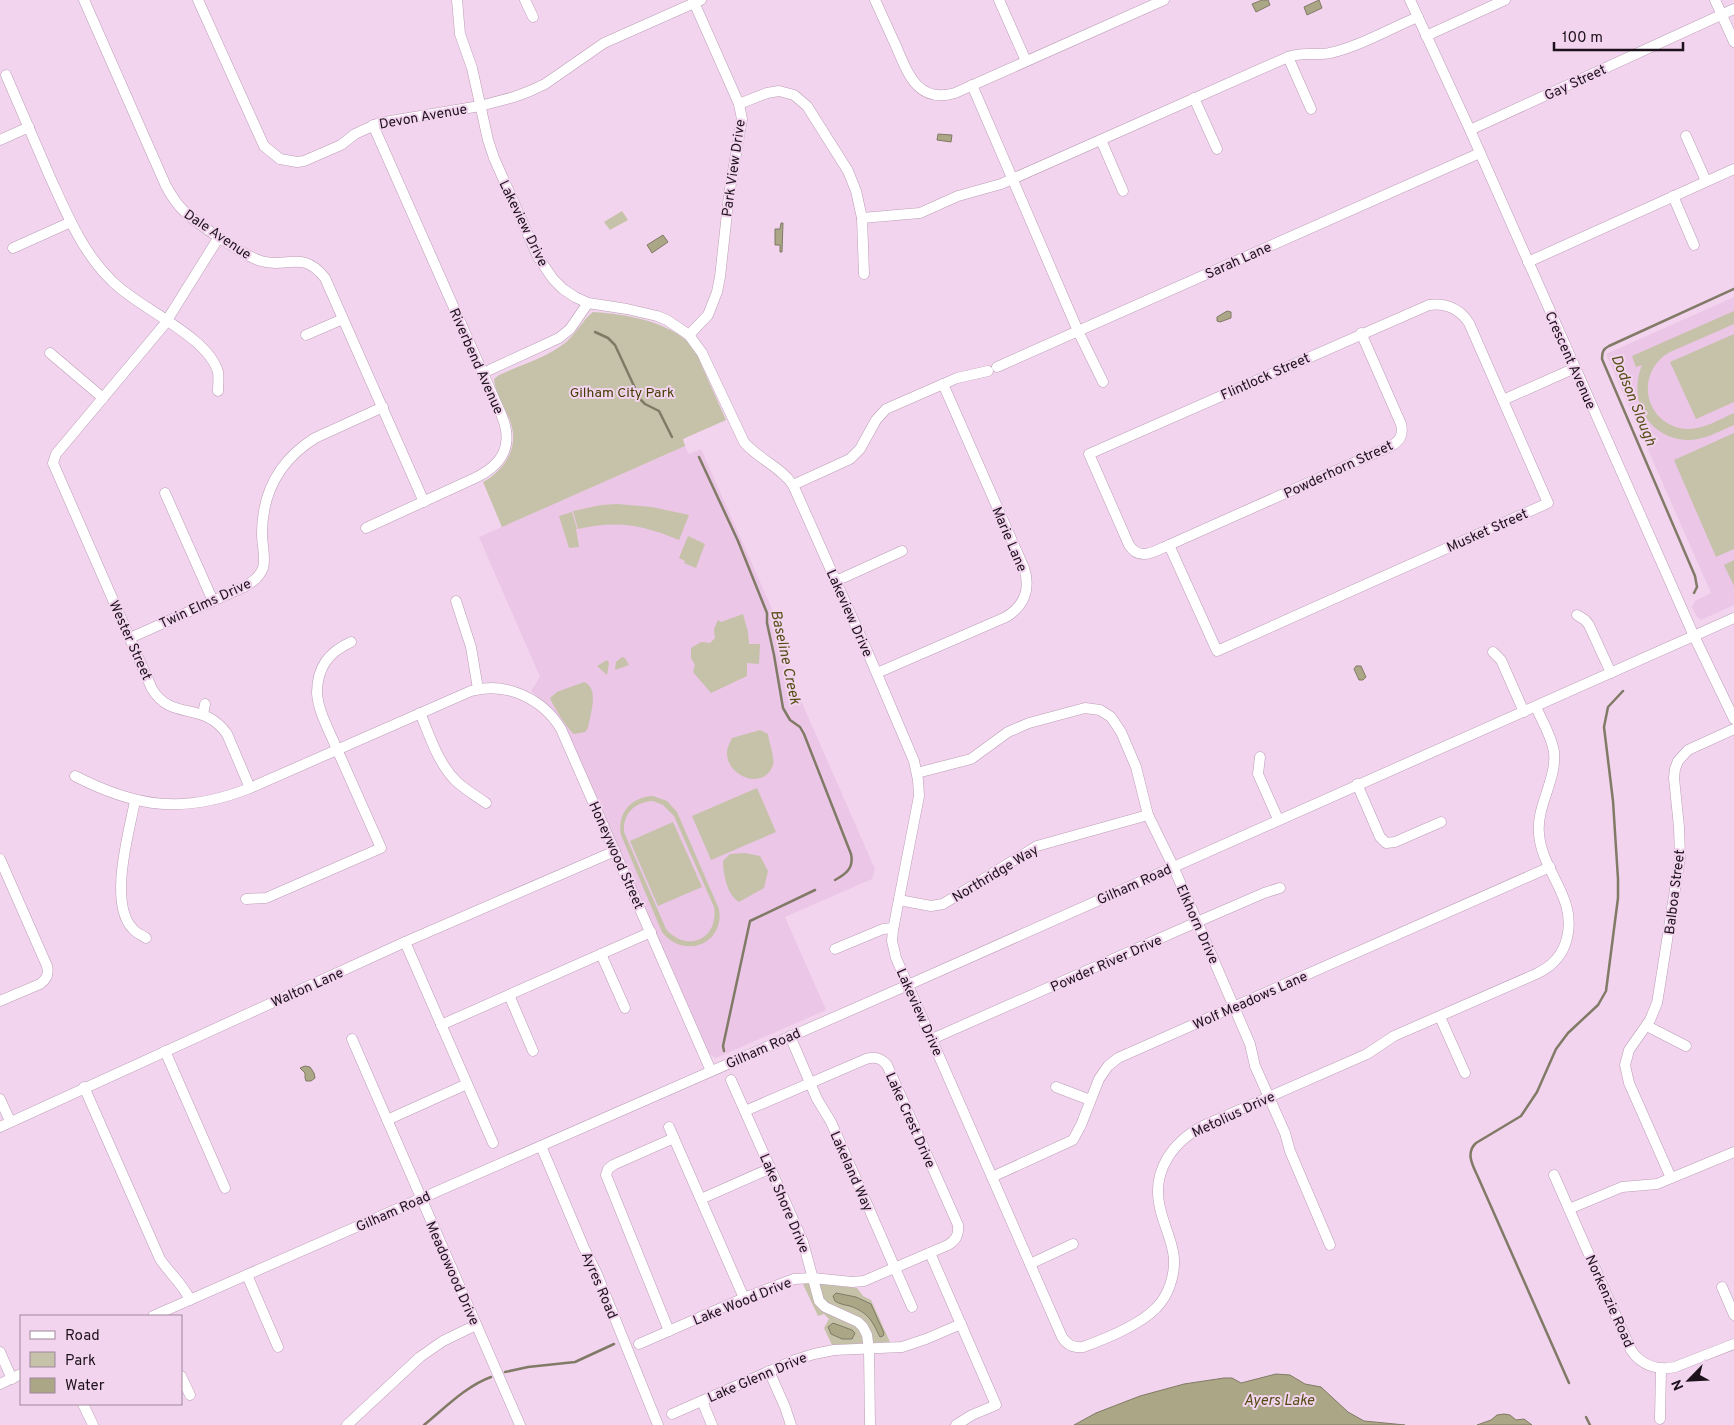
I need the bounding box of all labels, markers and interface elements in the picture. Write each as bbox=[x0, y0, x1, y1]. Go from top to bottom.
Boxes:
scale bar bbox=[1554, 20, 1683, 52]
text: 100 m bbox=[1562, 29, 1603, 48]
street label: Gay Street bbox=[1542, 62, 1609, 105]
street label: Devon Avenue bbox=[378, 101, 469, 134]
street label: Park View Drive bbox=[719, 118, 750, 218]
street label: Lakeview Drive bbox=[494, 178, 551, 270]
street label: Dale Avenue bbox=[180, 207, 254, 264]
street label: Sarah Lane bbox=[1203, 239, 1274, 284]
street label: Riverbend Avenue bbox=[445, 306, 507, 417]
street label: Crescent Avenue bbox=[1540, 309, 1599, 412]
street label: Flintlock Street bbox=[1218, 350, 1313, 405]
water label: Dodson Slough bbox=[1606, 352, 1660, 449]
park label: Gilham City Park bbox=[570, 385, 674, 402]
street label: Powderhorn Street bbox=[1281, 438, 1396, 503]
street label: Marie Lane bbox=[987, 504, 1030, 575]
street label: Musket Street bbox=[1444, 506, 1531, 557]
street label: Lakeview Drive bbox=[822, 567, 876, 660]
street label: Twin Elms Drive bbox=[157, 576, 254, 633]
street label: Wester Street bbox=[104, 598, 155, 683]
water label: Baseline Creek bbox=[765, 608, 804, 707]
street label: Honeywood Street bbox=[584, 799, 647, 912]
street label: Northridge Way bbox=[950, 842, 1042, 907]
street label: Balboa Street bbox=[1662, 849, 1689, 936]
street label: Gilham Road bbox=[1095, 861, 1175, 909]
street label: Elkhorn Drive bbox=[1172, 882, 1222, 967]
street label: Powder River Drive bbox=[1048, 932, 1165, 997]
street label: Walton Lane bbox=[269, 965, 346, 1012]
street label: Lakeview Drive bbox=[892, 966, 946, 1059]
street label: Wolf Meadows Lane bbox=[1191, 968, 1311, 1034]
street label: Gilham Road bbox=[724, 1025, 804, 1073]
street label: Lake Crest Drive bbox=[881, 1070, 938, 1171]
street label: Metolius Drive bbox=[1189, 1089, 1278, 1142]
street label: Lakeland Way bbox=[825, 1129, 876, 1214]
street label: Lake Shore Drive bbox=[755, 1151, 812, 1256]
street label: Gilham Road bbox=[354, 1188, 434, 1236]
street label: Meadowood Drive bbox=[421, 1219, 482, 1328]
street label: Ayres Road bbox=[577, 1250, 620, 1322]
street label: Norkenzie Road bbox=[1581, 1253, 1637, 1351]
street label: Lake Wood Drive bbox=[691, 1275, 794, 1330]
legend bbox=[20, 1315, 182, 1405]
text: Road bbox=[65, 1327, 100, 1346]
street label: Lake Glenn Drive bbox=[705, 1350, 810, 1407]
text: Park bbox=[65, 1352, 96, 1371]
north arrow bbox=[1664, 1355, 1714, 1405]
text: Water bbox=[65, 1377, 105, 1396]
text: N bbox=[1669, 1377, 1688, 1393]
water label: Ayers Lake bbox=[1244, 1392, 1315, 1411]

